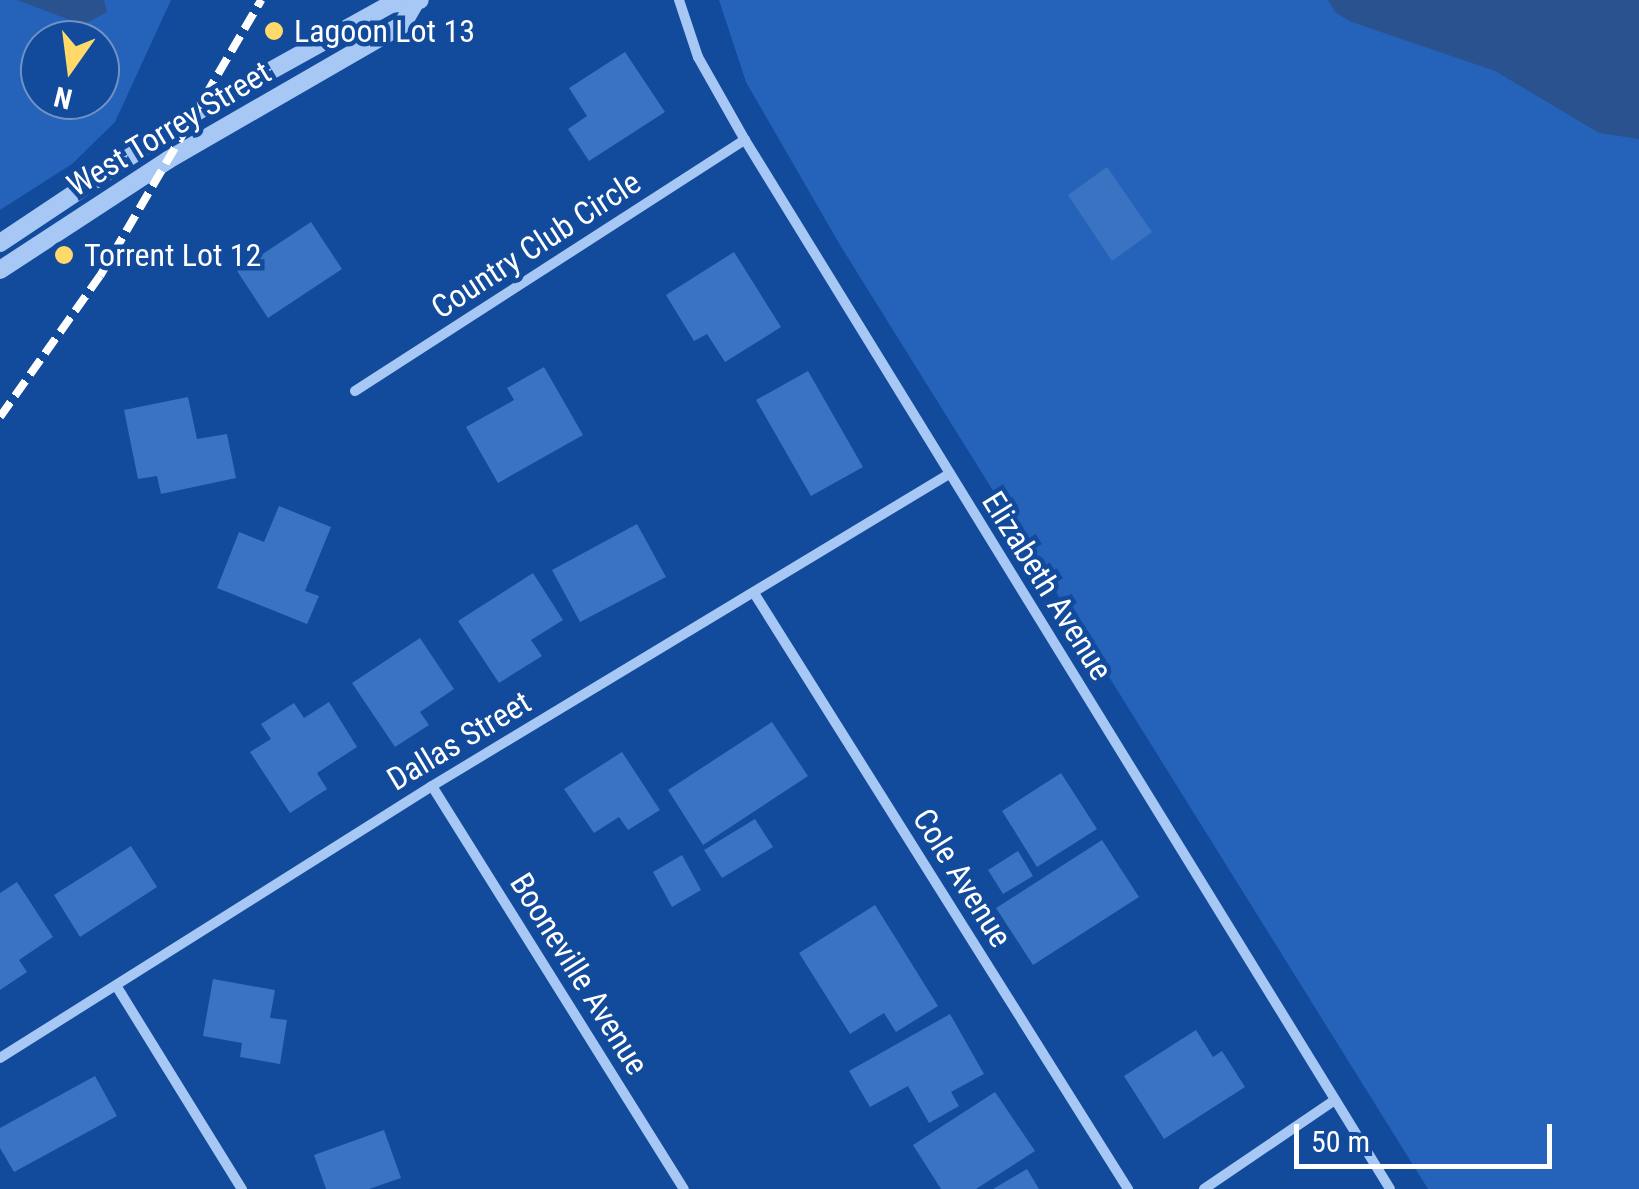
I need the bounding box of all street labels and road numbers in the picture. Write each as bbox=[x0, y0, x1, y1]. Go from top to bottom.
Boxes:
street label: West Torrey Street bbox=[60, 53, 278, 205]
street label: Country Club Circle bbox=[424, 163, 648, 327]
street label: Elizabeth Avenue bbox=[974, 485, 1120, 687]
street label: Dallas Street bbox=[380, 683, 538, 799]
street label: Cole Avenue bbox=[904, 802, 1020, 954]
street label: Booneville Avenue bbox=[502, 866, 656, 1082]

